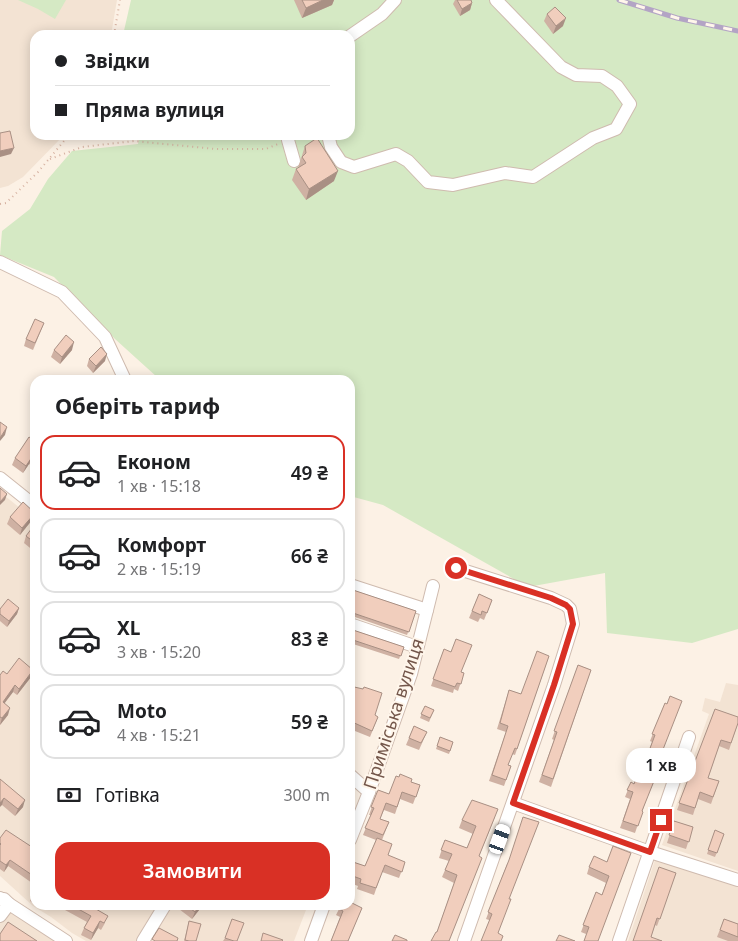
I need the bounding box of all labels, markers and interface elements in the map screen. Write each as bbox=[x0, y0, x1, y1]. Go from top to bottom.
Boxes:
text: Звідки bbox=[85, 48, 150, 74]
text: Пряма вулиця bbox=[85, 97, 225, 123]
text: Оберіть тариф bbox=[55, 390, 220, 420]
text: Економ bbox=[117, 449, 191, 475]
icon: car bbox=[57, 450, 102, 495]
text: 49 ₴ bbox=[291, 460, 328, 486]
text: 1 хв · 15:18 bbox=[117, 475, 201, 497]
text: Комфорт bbox=[117, 532, 206, 558]
icon: car bbox=[57, 533, 102, 578]
text: 66 ₴ bbox=[291, 543, 328, 569]
route start bbox=[445, 557, 467, 579]
text: 2 хв · 15:19 bbox=[117, 558, 201, 580]
text: XL bbox=[117, 615, 140, 641]
icon: car bbox=[57, 616, 102, 661]
text: 83 ₴ bbox=[291, 626, 328, 652]
street label: Приміська вулиця bbox=[357, 635, 429, 792]
text: 3 хв · 15:20 bbox=[117, 641, 201, 663]
text: Moto bbox=[117, 698, 167, 724]
icon: car bbox=[57, 699, 102, 744]
text: 59 ₴ bbox=[291, 709, 328, 735]
text: 4 хв · 15:21 bbox=[117, 724, 201, 746]
callout: 1 хв bbox=[626, 748, 696, 782]
text: 1 хв bbox=[645, 754, 677, 776]
icon: cash bbox=[55, 781, 83, 809]
text: Готівка bbox=[95, 782, 160, 808]
text: 300 m bbox=[283, 784, 330, 806]
route end bbox=[650, 809, 672, 831]
car bbox=[487, 822, 512, 856]
button: Замовити bbox=[55, 842, 330, 900]

